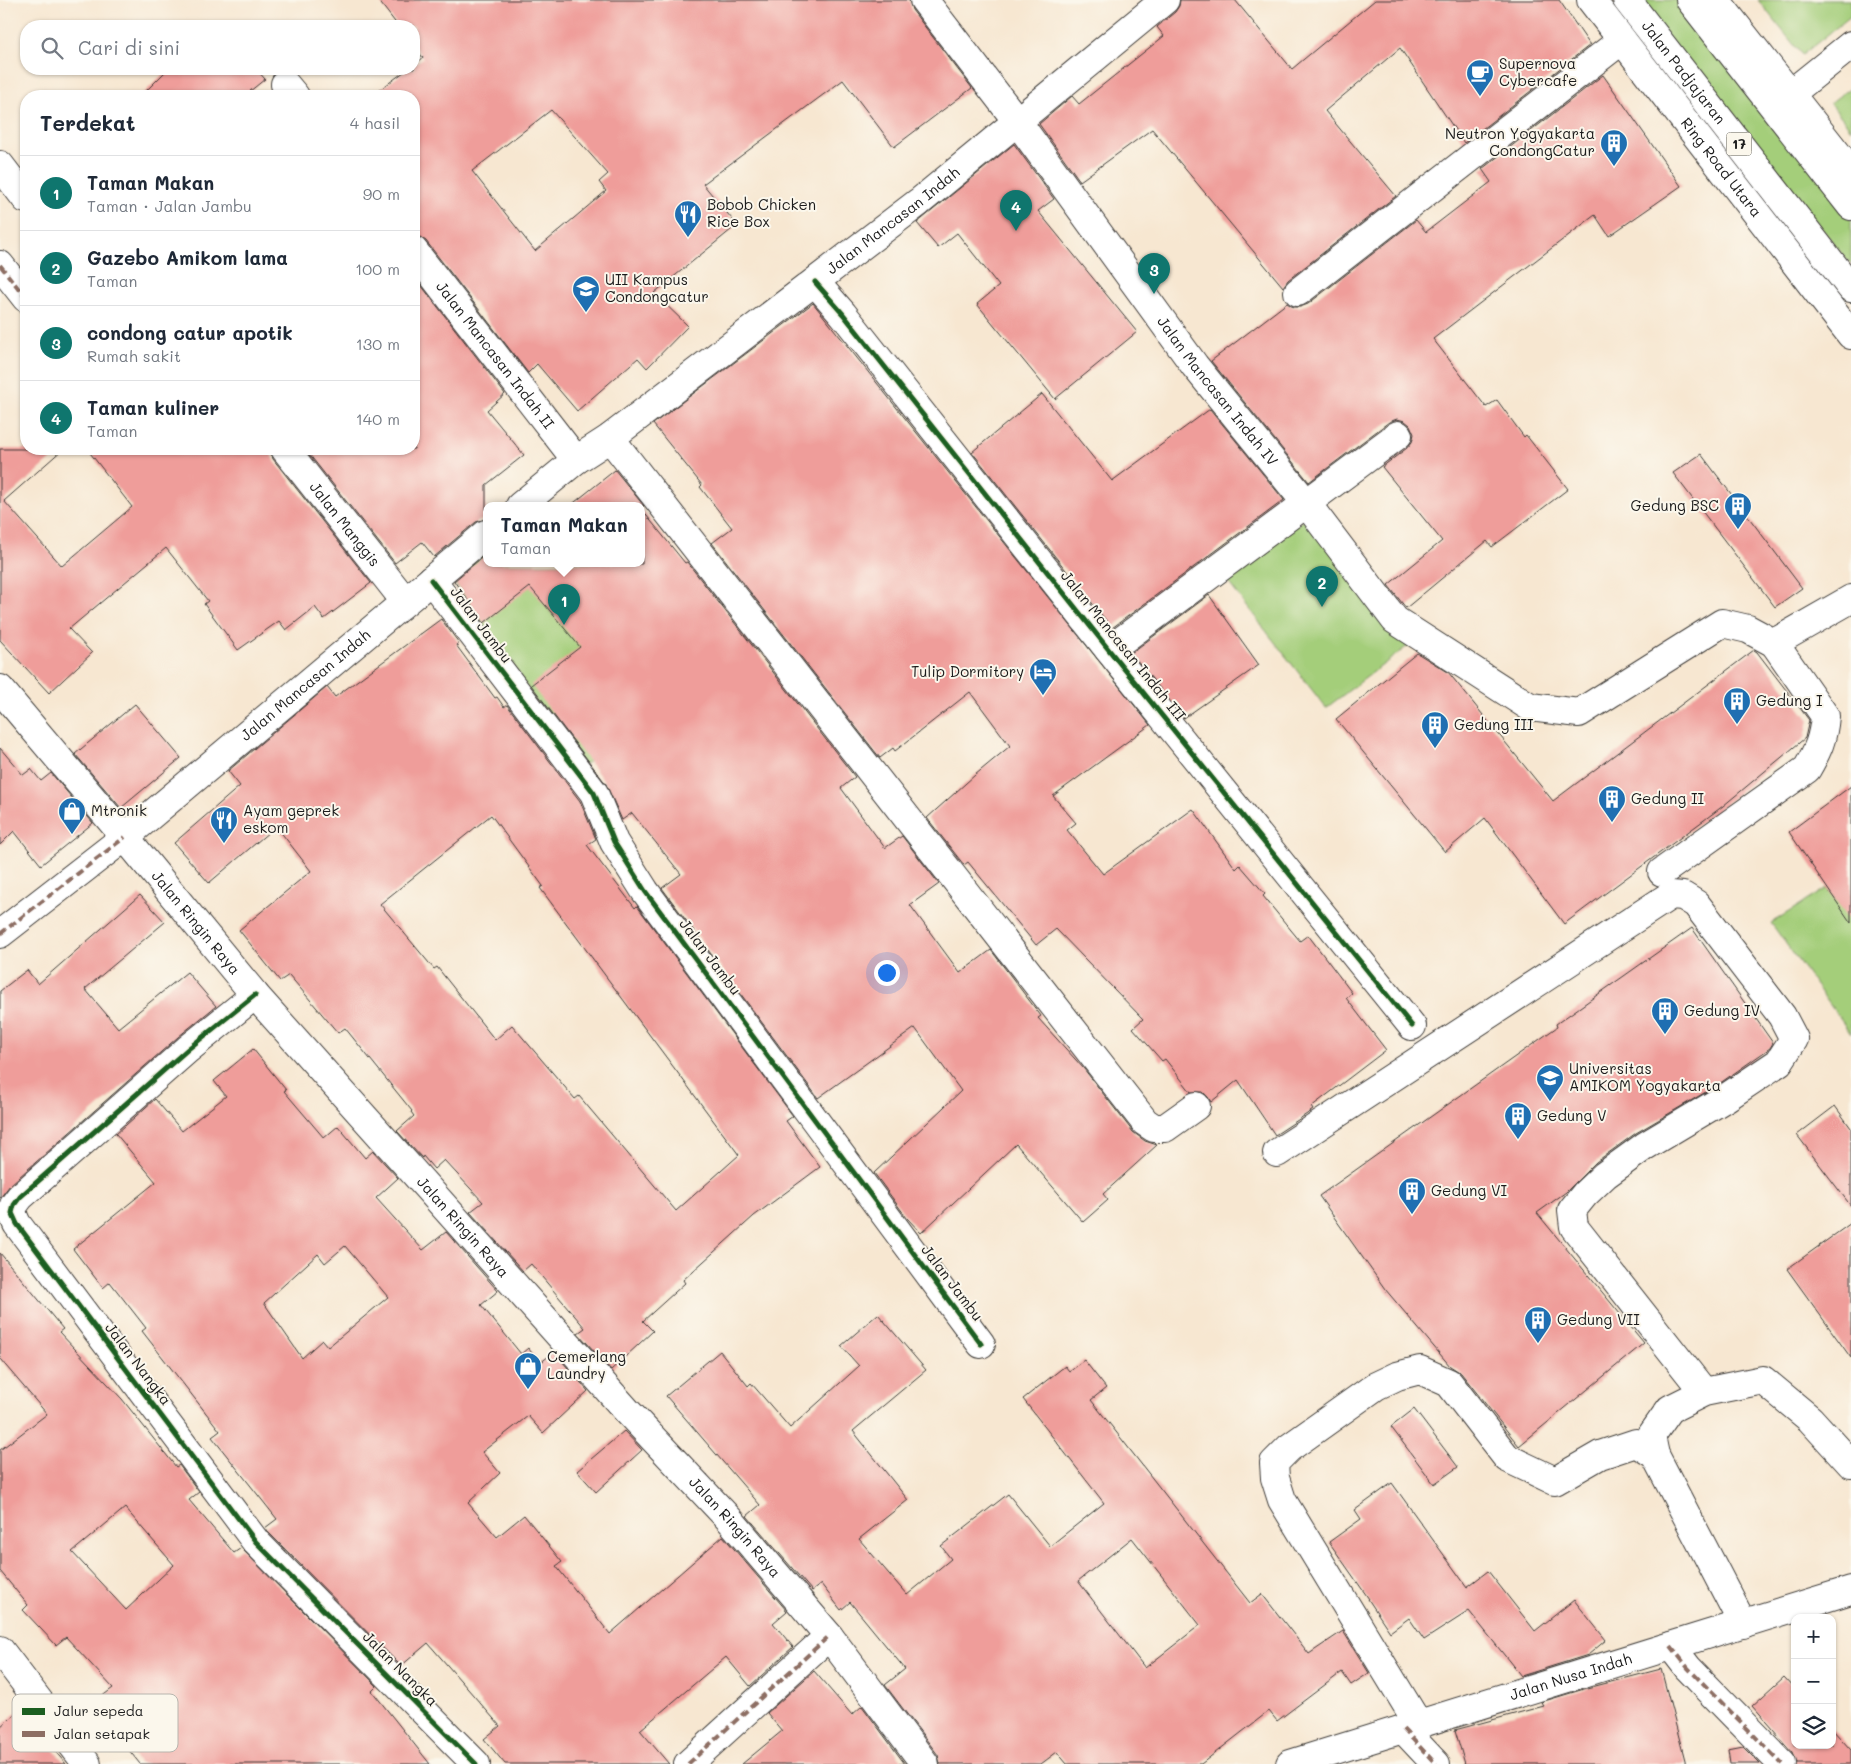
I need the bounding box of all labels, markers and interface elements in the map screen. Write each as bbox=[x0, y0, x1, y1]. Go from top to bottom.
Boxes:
street label: Jalan Padjajaran bbox=[1638, 16, 1731, 128]
search box bbox=[20, 20, 420, 75]
icon: search bbox=[38, 34, 66, 62]
text: Cari di sini bbox=[78, 35, 180, 60]
place label: Supernova Cybercafe bbox=[1499, 53, 1577, 90]
cafe icon: Supernova Cybercafe bbox=[1465, 58, 1495, 97]
text: Terdekat bbox=[40, 109, 135, 136]
text: 4 hasil bbox=[350, 112, 400, 133]
street label: Ring Road Utara bbox=[1677, 113, 1767, 221]
place label: Neutron Yogyakarta CondongCatur bbox=[1445, 123, 1595, 160]
building icon: Neutron Yogyakarta CondongCatur bbox=[1599, 128, 1629, 167]
road number: 17 bbox=[1726, 132, 1752, 156]
street label: Jalan Mancasan Indah bbox=[822, 162, 963, 278]
text: Taman Makan bbox=[87, 170, 214, 195]
text: 1 bbox=[52, 183, 60, 204]
text: 90 m bbox=[363, 183, 400, 204]
pin: 4 bbox=[1000, 190, 1032, 231]
place label: Bobob Chicken Rice Box bbox=[707, 194, 816, 231]
text: Taman · Jalan Jambu bbox=[87, 195, 252, 216]
restaurant icon: Bobob Chicken Rice Box bbox=[673, 199, 703, 238]
text: Gazebo Amikom lama bbox=[87, 245, 288, 270]
pin: 3 bbox=[1138, 253, 1170, 294]
text: 2 bbox=[52, 258, 60, 279]
text: 100 m bbox=[355, 258, 400, 279]
place label: UII Kampus Condongcatur bbox=[605, 269, 709, 306]
text: Taman bbox=[87, 270, 137, 291]
school or university icon: UII Kampus Condongcatur bbox=[571, 274, 601, 313]
street label: Jalan Mancasan Indah II bbox=[432, 277, 559, 433]
street label: Jalan Mancasan Indah IV bbox=[1153, 312, 1283, 469]
text: condong catur apotik bbox=[87, 320, 293, 345]
text: 3 bbox=[51, 333, 61, 354]
text: 130 m bbox=[356, 333, 400, 354]
text: Rumah sakit bbox=[87, 345, 181, 366]
text: Taman kuliner bbox=[87, 395, 219, 420]
text: 4 bbox=[51, 408, 61, 429]
text: 140 m bbox=[356, 408, 400, 429]
text: Taman bbox=[87, 420, 137, 441]
street label: Jalan Manggis bbox=[306, 477, 385, 570]
building icon: Gedung BSC bbox=[1723, 491, 1753, 530]
place label: Gedung BSC bbox=[1631, 495, 1719, 515]
popup bbox=[483, 502, 645, 567]
text: Taman Makan bbox=[500, 512, 628, 537]
text: Taman bbox=[500, 537, 551, 558]
street label: Jalan Mancasan Indah III bbox=[1057, 566, 1191, 725]
pin: 2 bbox=[1306, 566, 1338, 607]
street label: Jalan Jambu bbox=[446, 582, 517, 667]
pin: 1 bbox=[548, 584, 580, 625]
street label: Jalan Mancasan Indah bbox=[236, 624, 374, 745]
hotel icon: Tulip Dormitory bbox=[1028, 657, 1058, 696]
place label: Tulip Dormitory bbox=[911, 661, 1024, 681]
building icon: Gedung I bbox=[1722, 686, 1752, 725]
place label: Gedung I bbox=[1756, 690, 1823, 710]
building icon: Gedung III bbox=[1420, 710, 1450, 749]
place label: Gedung III bbox=[1454, 714, 1534, 734]
building icon: Gedung II bbox=[1597, 784, 1627, 823]
place label: Gedung II bbox=[1631, 788, 1704, 808]
shop icon: Mtronik bbox=[57, 796, 87, 835]
place label: Mtronik bbox=[91, 800, 147, 820]
place label: Ayam geprek eskom bbox=[243, 800, 339, 837]
restaurant icon: Ayam geprek eskom bbox=[209, 805, 239, 844]
street label: Jalan Ringin Raya bbox=[148, 866, 245, 978]
street label: Jalan Jambu bbox=[675, 914, 746, 999]
your location bbox=[874, 960, 900, 986]
building icon: Gedung IV bbox=[1650, 996, 1680, 1035]
place label: Gedung IV bbox=[1684, 1000, 1760, 1020]
place label: Universitas AMIKOM Yogyakarta bbox=[1569, 1058, 1721, 1095]
school or university icon: Universitas AMIKOM Yogyakarta bbox=[1535, 1063, 1565, 1102]
building icon: Gedung V bbox=[1503, 1101, 1533, 1140]
place label: Gedung V bbox=[1537, 1105, 1607, 1125]
street label: Jalan Ringin Raya bbox=[413, 1172, 514, 1281]
building icon: Gedung VI bbox=[1397, 1176, 1427, 1215]
place label: Gedung VI bbox=[1431, 1180, 1508, 1200]
street label: Jalan Jambu bbox=[917, 1240, 988, 1325]
building icon: Gedung VII bbox=[1523, 1305, 1553, 1344]
place label: Gedung VII bbox=[1557, 1309, 1640, 1329]
street label: Jalan Nangka bbox=[101, 1318, 176, 1409]
place label: Cemerlang Laundry bbox=[547, 1346, 626, 1383]
shop icon: Cemerlang Laundry bbox=[513, 1351, 543, 1390]
street label: Jalan Ringin Raya bbox=[685, 1472, 786, 1581]
map controls bbox=[1791, 1614, 1836, 1749]
button: + bbox=[1791, 1614, 1836, 1659]
street label: Jalan Nangka bbox=[359, 1626, 443, 1710]
street label: Jalan Nusa Indah bbox=[1507, 1648, 1634, 1704]
button: − bbox=[1791, 1659, 1836, 1704]
legend bbox=[12, 1694, 178, 1752]
text: Jalur sepeda bbox=[54, 1701, 143, 1720]
button: layers bbox=[1791, 1704, 1836, 1749]
text: Jalan setapak bbox=[54, 1724, 150, 1743]

